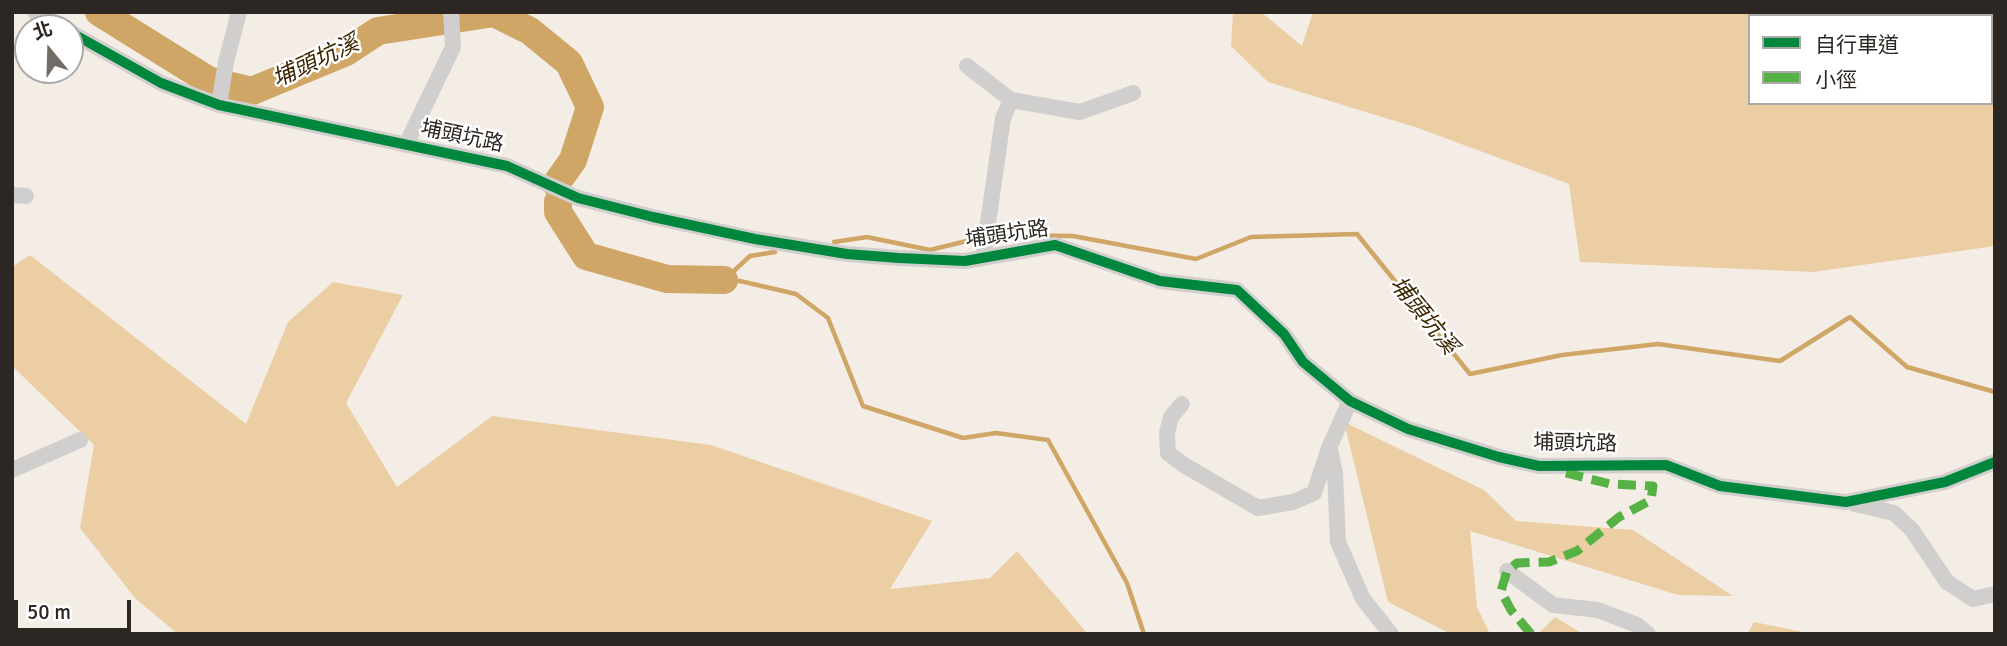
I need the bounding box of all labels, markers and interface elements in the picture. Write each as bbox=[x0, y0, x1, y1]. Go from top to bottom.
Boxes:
north arrow bbox=[14, 14, 84, 84]
legend bbox=[1748, 14, 1993, 105]
text: 北 bbox=[30, 17, 56, 45]
water label: 埔頭坑溪 bbox=[268, 30, 364, 94]
text: 自行車道 bbox=[1815, 32, 1899, 58]
text: 小徑 bbox=[1815, 67, 1857, 93]
street label: 埔頭坑路 bbox=[418, 116, 506, 158]
street label: 埔頭坑路 bbox=[964, 217, 1050, 253]
water label: 埔頭坑溪 bbox=[1383, 272, 1463, 360]
street label: 埔頭坑路 bbox=[1533, 431, 1617, 457]
scale bar bbox=[18, 586, 135, 630]
text: 50 m bbox=[27, 599, 71, 625]

